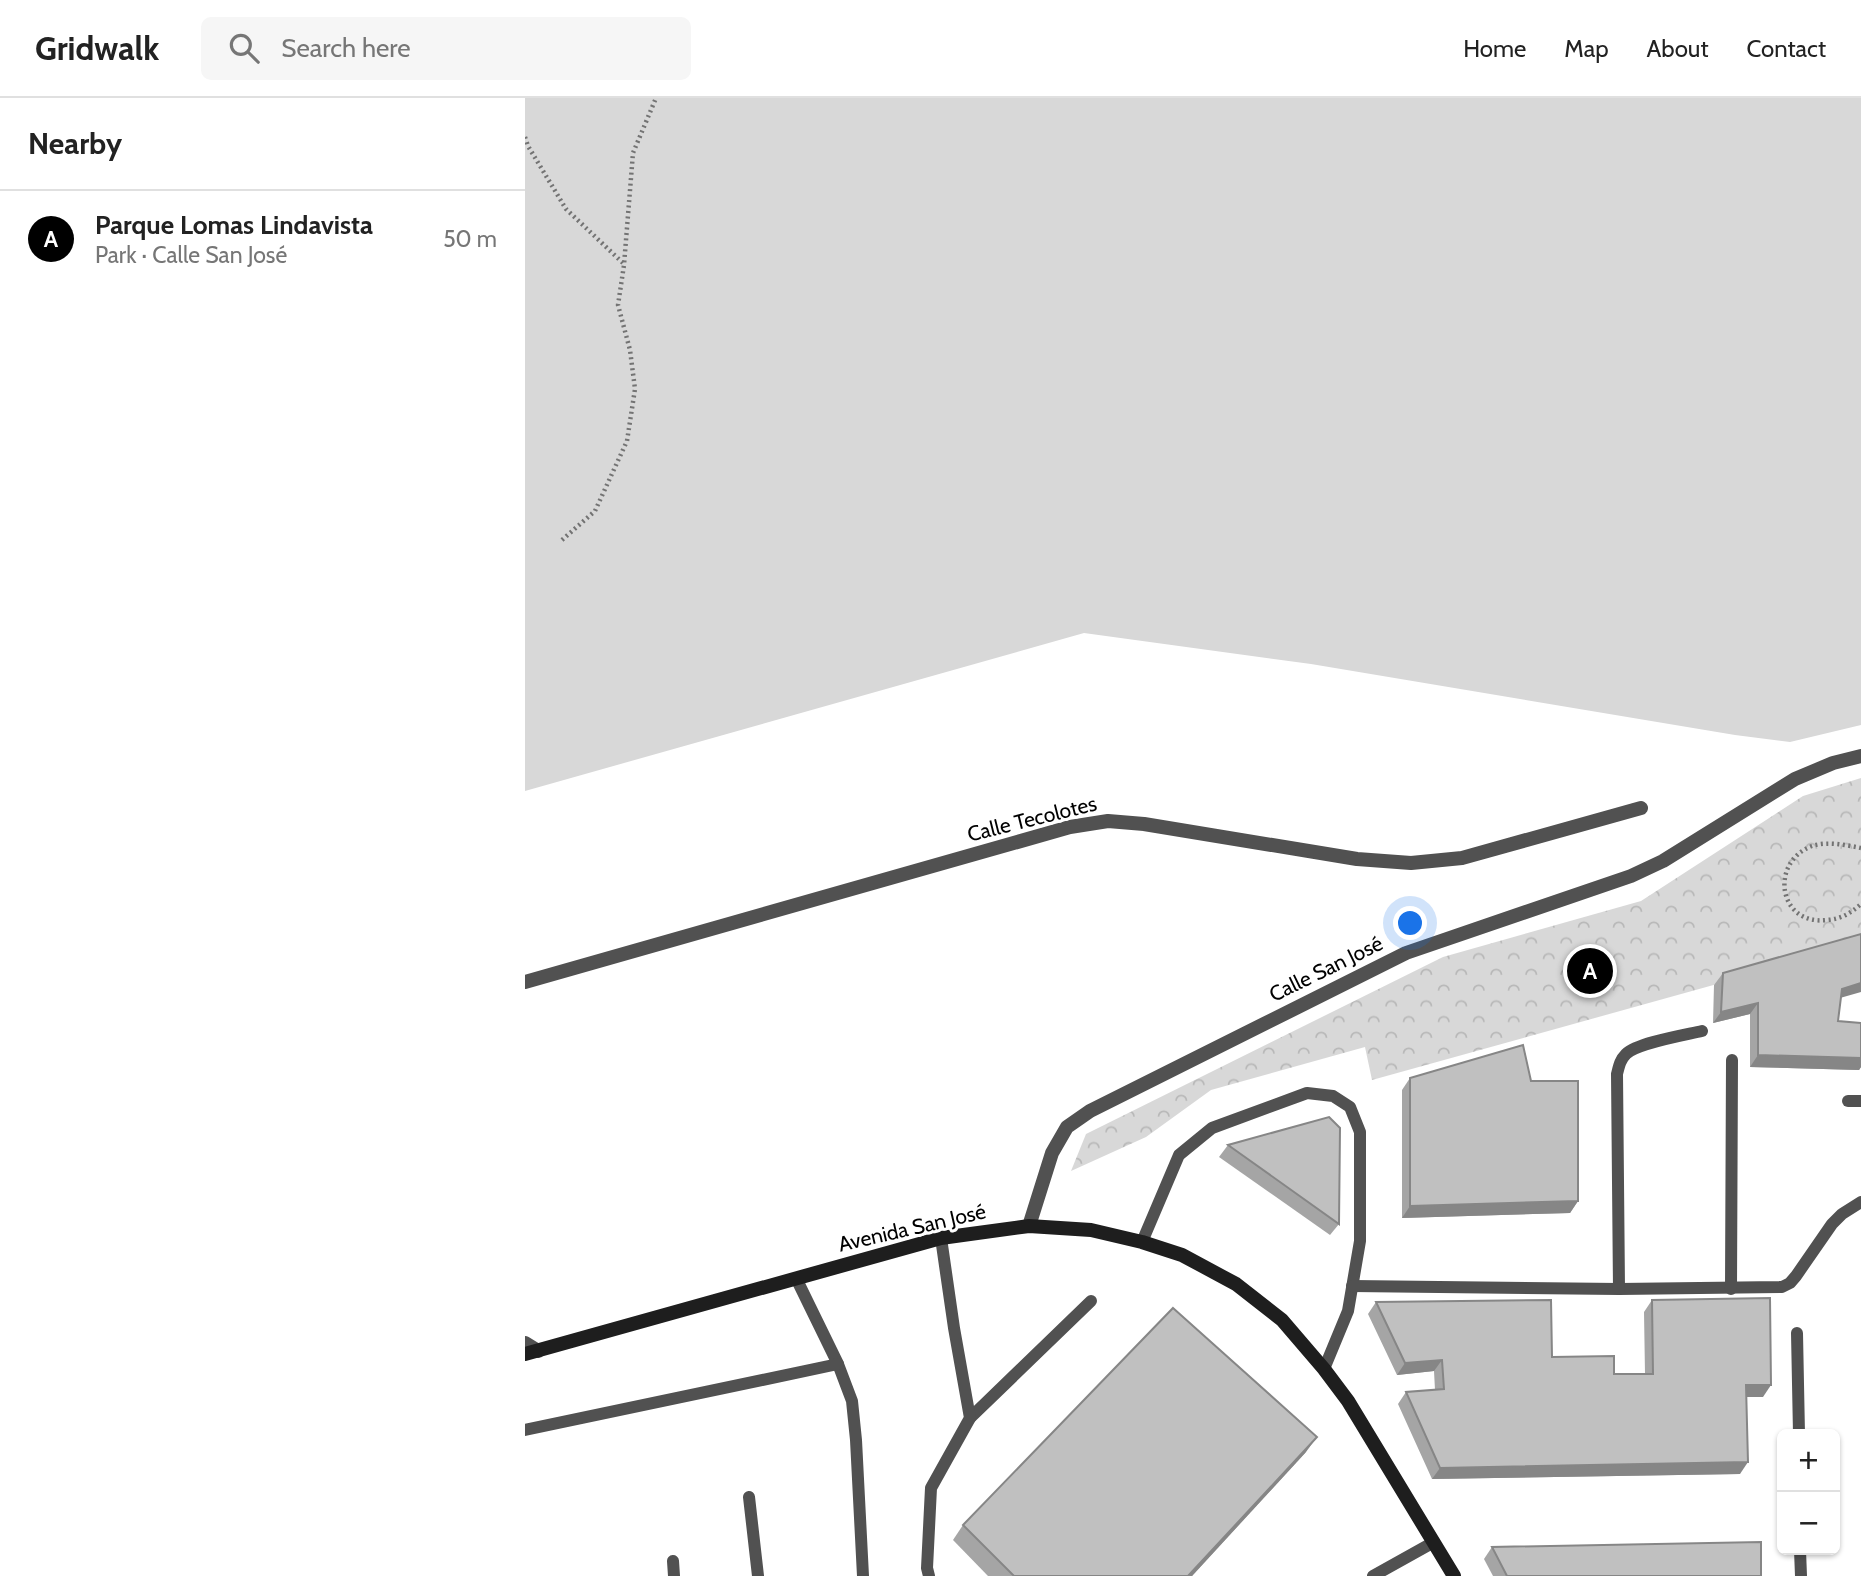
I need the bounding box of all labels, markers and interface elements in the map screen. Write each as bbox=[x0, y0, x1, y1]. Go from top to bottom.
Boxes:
search box bbox=[201, 17, 691, 80]
text: Gridwalk bbox=[35, 28, 159, 68]
icon: search bbox=[225, 29, 263, 67]
text: Search here bbox=[281, 32, 410, 64]
text: Home bbox=[1463, 34, 1526, 63]
text: Map bbox=[1564, 34, 1609, 63]
text: About bbox=[1647, 34, 1709, 63]
text: Contact bbox=[1747, 34, 1826, 63]
text: Nearby bbox=[28, 125, 122, 162]
text: Parque Lomas Lindavista bbox=[95, 209, 373, 241]
text: A bbox=[44, 225, 58, 253]
text: 50 m bbox=[443, 225, 497, 253]
text: Park · Calle San José bbox=[95, 241, 287, 269]
street label: Calle Tecolotes bbox=[965, 790, 1099, 847]
your location bbox=[1393, 906, 1427, 940]
street label: Calle San José bbox=[1265, 930, 1387, 1007]
pin: A bbox=[1567, 945, 1613, 997]
street label: Avenida San José bbox=[836, 1198, 988, 1257]
map controls bbox=[1777, 1429, 1840, 1555]
button: + bbox=[1777, 1429, 1840, 1492]
button: − bbox=[1777, 1492, 1840, 1555]

